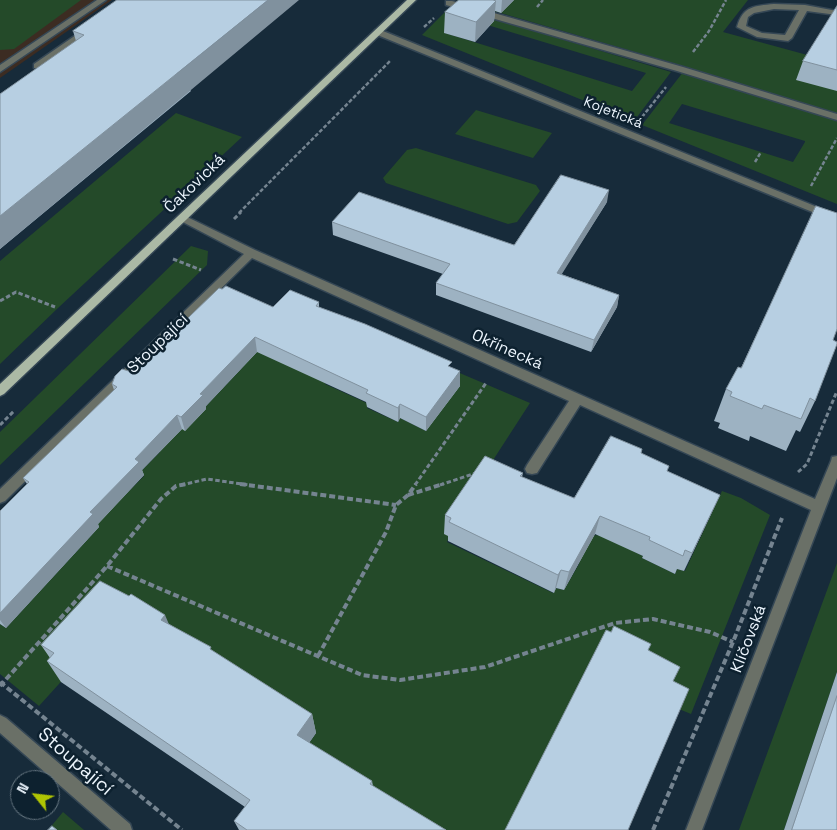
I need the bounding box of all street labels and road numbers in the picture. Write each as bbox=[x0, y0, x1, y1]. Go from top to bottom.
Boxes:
street label: Kojetická bbox=[581, 94, 645, 132]
street label: Čakovická bbox=[161, 150, 229, 218]
street label: Stoupající bbox=[123, 310, 193, 378]
street label: Okřínecká bbox=[469, 326, 545, 374]
street label: Klíčovská bbox=[727, 602, 771, 676]
street label: Stoupající bbox=[33, 723, 117, 801]

